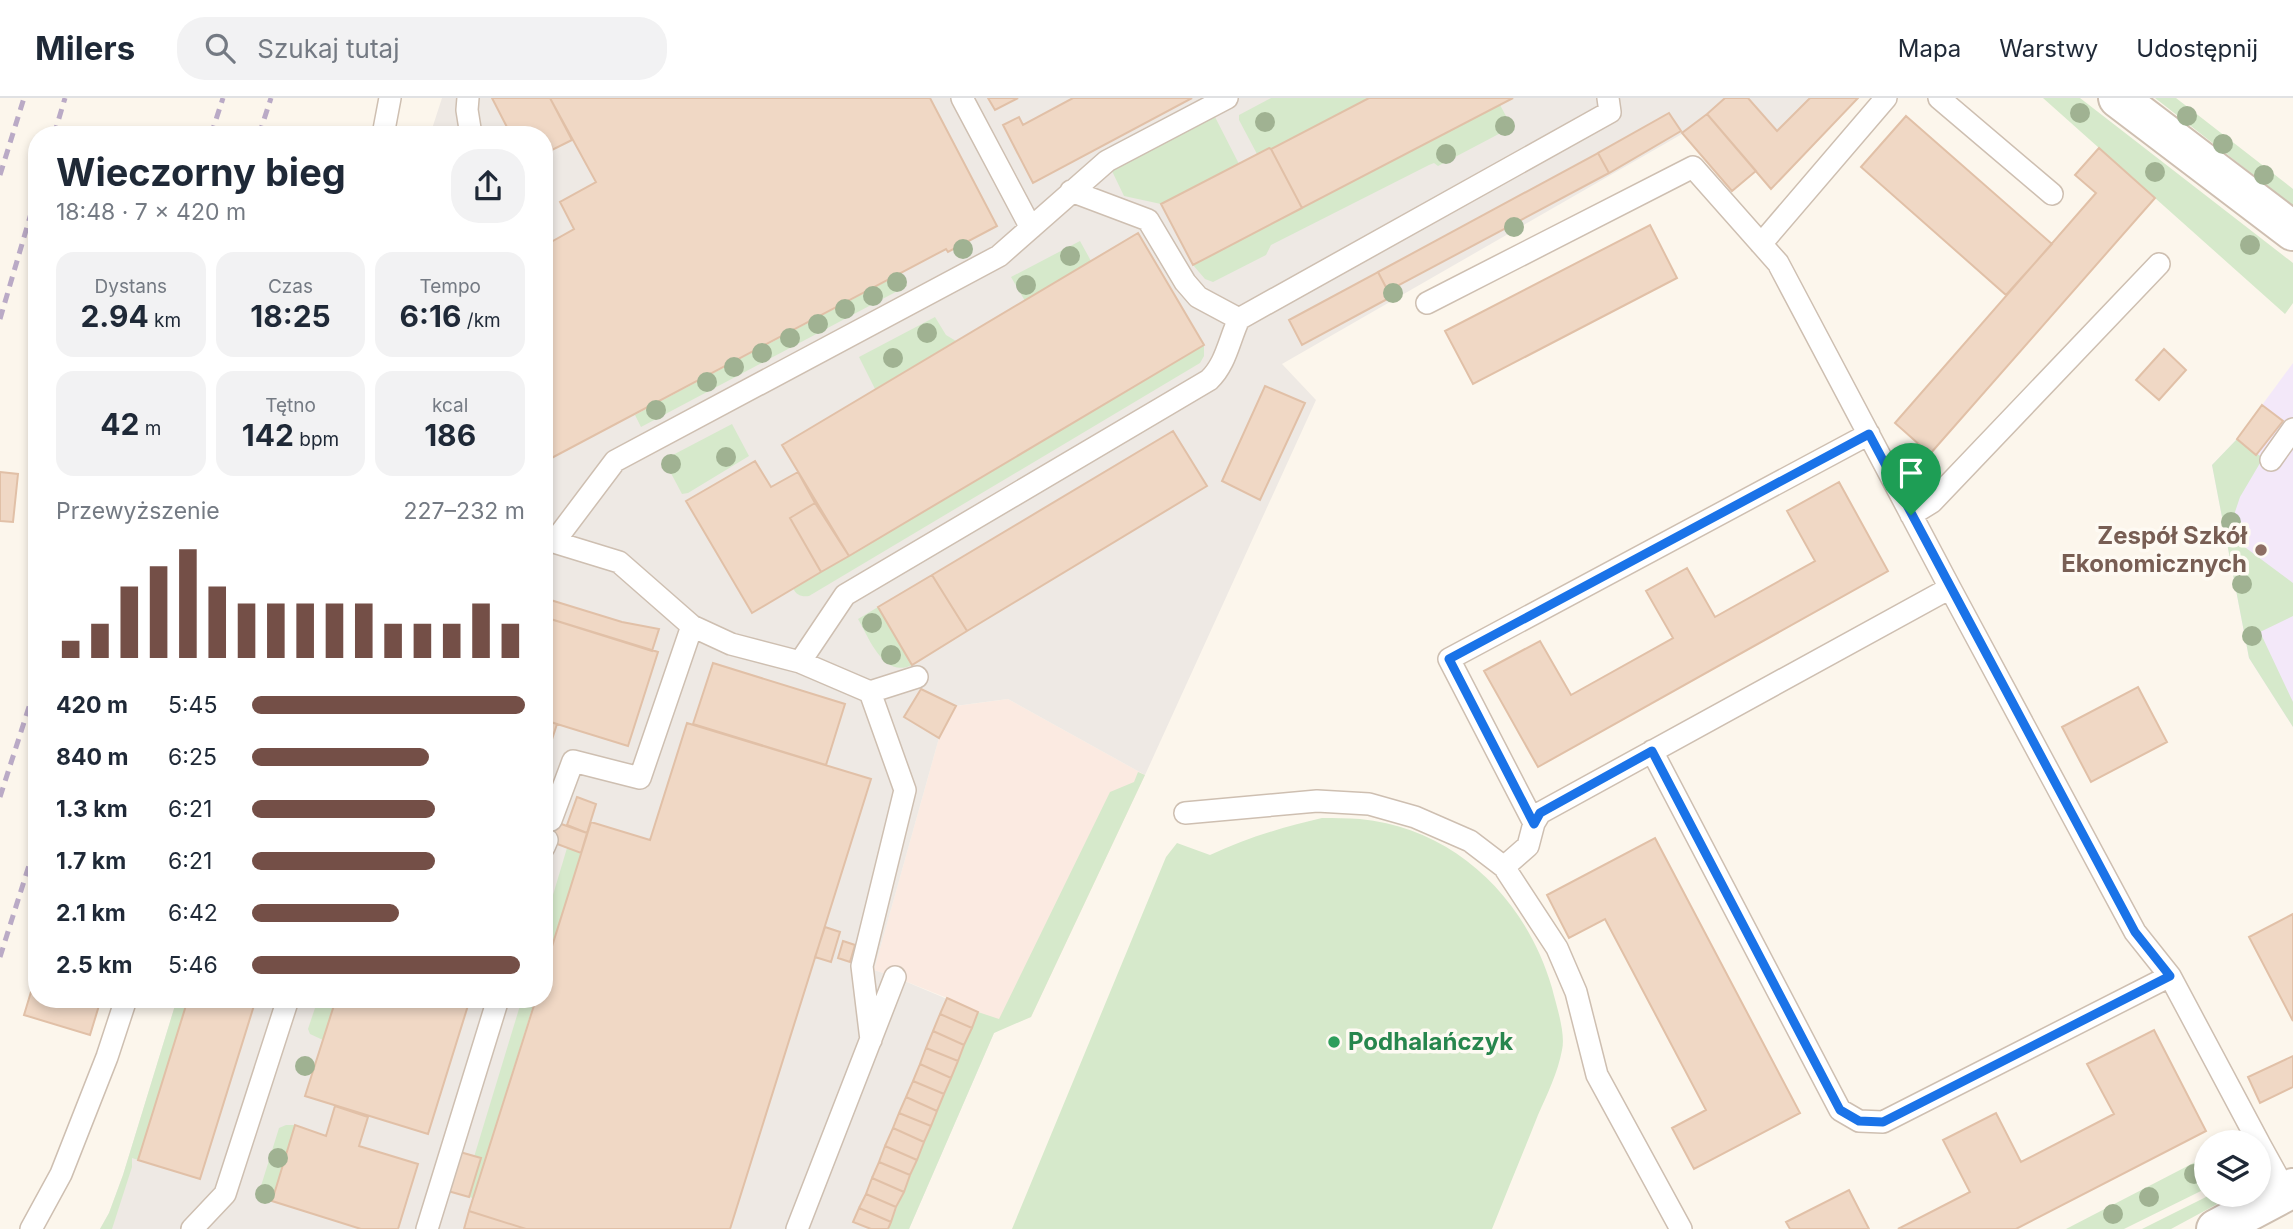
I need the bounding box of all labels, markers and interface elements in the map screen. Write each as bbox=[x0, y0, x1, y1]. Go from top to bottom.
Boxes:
search box bbox=[177, 17, 667, 80]
text: Milers bbox=[35, 28, 135, 68]
icon: search bbox=[201, 29, 239, 67]
text: Szukaj tutaj bbox=[257, 33, 400, 64]
text: Mapa bbox=[1898, 34, 1961, 63]
text: Warstwy bbox=[1999, 34, 2098, 63]
text: Udostępnij bbox=[2136, 34, 2258, 63]
text: Wieczorny bieg bbox=[56, 149, 346, 195]
button: share bbox=[451, 149, 525, 223]
text: 18:48 · 7 × 420 m bbox=[56, 198, 246, 226]
text: Dystans bbox=[95, 275, 167, 298]
text: Czas bbox=[268, 275, 313, 298]
text: Tempo bbox=[419, 275, 481, 298]
text: 2.94 bbox=[80, 298, 149, 334]
text: 18:25 bbox=[250, 298, 331, 334]
text: 6:16 bbox=[400, 298, 461, 334]
text: km bbox=[149, 309, 181, 332]
text: /km bbox=[461, 309, 501, 332]
text: Tętno bbox=[265, 394, 316, 417]
text: kcal bbox=[432, 394, 468, 417]
text: 42 bbox=[100, 406, 139, 442]
text: m bbox=[139, 417, 161, 440]
text: 142 bbox=[242, 417, 294, 453]
text: 186 bbox=[424, 417, 476, 453]
text: bpm bbox=[294, 428, 339, 451]
pin bbox=[1881, 443, 1941, 515]
icon: arrive bbox=[1892, 454, 1930, 492]
text: Przewyższenie bbox=[56, 497, 220, 525]
text: 227–232 m bbox=[404, 497, 525, 525]
place label: Zespół Szkół Ekonomicznych bbox=[2061, 521, 2247, 578]
marker: Zespół Szkół Ekonomicznych bbox=[2253, 542, 2269, 558]
text: 420 m bbox=[56, 691, 128, 719]
text: 5:45 bbox=[168, 691, 217, 719]
text: 840 m bbox=[56, 743, 128, 771]
text: 6:25 bbox=[168, 743, 217, 771]
text: 1.3 km bbox=[56, 795, 128, 823]
text: 6:21 bbox=[168, 795, 212, 823]
text: 1.7 km bbox=[56, 847, 126, 875]
text: 6:21 bbox=[168, 847, 212, 875]
text: 2.1 km bbox=[56, 899, 126, 927]
text: 6:42 bbox=[168, 899, 218, 927]
text: 2.5 km bbox=[56, 951, 133, 979]
text: 5:46 bbox=[168, 951, 218, 979]
place label: Podhalańczyk bbox=[1348, 1027, 1513, 1056]
marker: Podhalańczyk bbox=[1326, 1034, 1342, 1050]
map controls bbox=[2194, 1130, 2271, 1207]
button: layers bbox=[2194, 1130, 2271, 1207]

